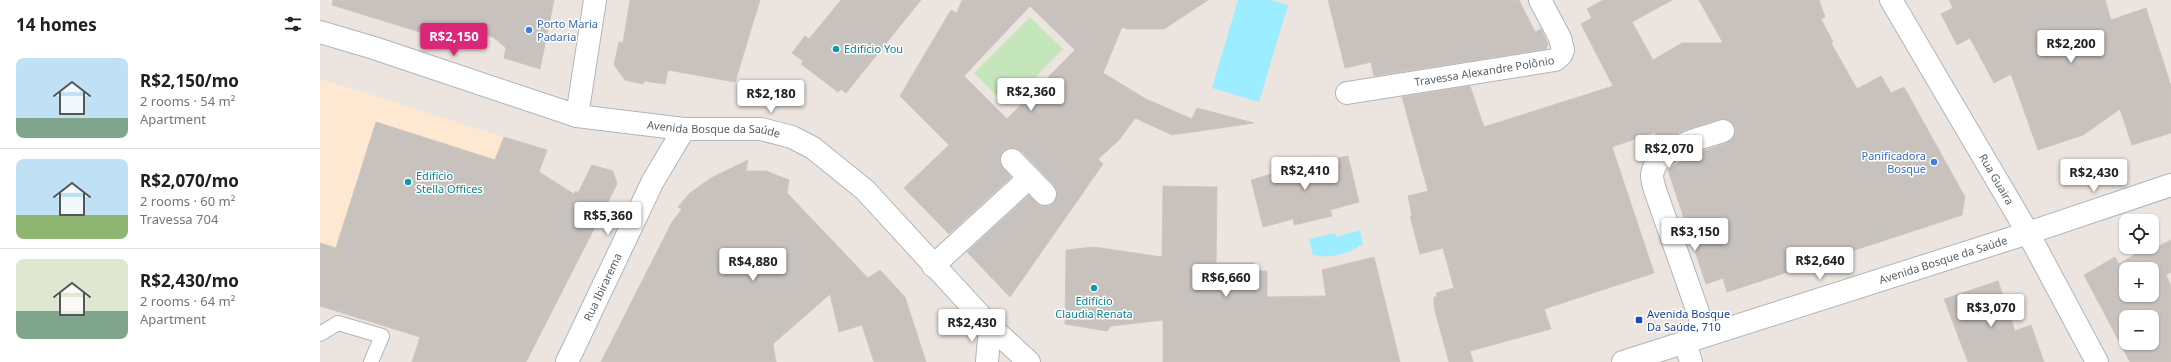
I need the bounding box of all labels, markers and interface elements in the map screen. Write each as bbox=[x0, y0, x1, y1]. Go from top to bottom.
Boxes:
text: 14 homes bbox=[16, 13, 97, 36]
icon: filters bbox=[282, 13, 304, 35]
place label: Porto Maria Padaria bbox=[537, 16, 598, 44]
pin: R$2,150 bbox=[417, 23, 491, 57]
marker: Porto Maria Padaria bbox=[524, 25, 534, 35]
text: R$2,150 bbox=[429, 27, 479, 45]
pin: R$2,200 bbox=[2034, 30, 2108, 64]
text: R$2,200 bbox=[2046, 34, 2096, 52]
place label: Edifício You bbox=[844, 41, 903, 56]
marker: Edifício You bbox=[831, 44, 841, 54]
street label: Travessa Alexandre Polônio bbox=[1413, 52, 1556, 89]
text: R$2,150/mo bbox=[140, 69, 239, 92]
icon: home bbox=[48, 74, 96, 122]
pin: R$2,360 bbox=[994, 78, 1068, 112]
pin: R$2,180 bbox=[734, 80, 808, 114]
text: R$2,360 bbox=[1006, 82, 1056, 100]
text: R$2,180 bbox=[746, 84, 796, 102]
text: 2 rooms · 54 m² bbox=[140, 92, 235, 110]
text: Apartment bbox=[140, 110, 206, 128]
street label: Avenida Bosque da Saúde bbox=[646, 117, 782, 141]
pin: R$2,070 bbox=[1632, 135, 1706, 169]
text: R$2,070 bbox=[1644, 139, 1694, 157]
place label: Panificadora Bosque bbox=[1862, 148, 1926, 176]
street label: Rua Guaira bbox=[1976, 151, 2018, 207]
pin: R$2,410 bbox=[1268, 157, 1342, 191]
marker: Panificadora Bosque bbox=[1929, 157, 1939, 167]
pin: R$2,430 bbox=[2057, 159, 2131, 193]
text: R$2,410 bbox=[1280, 161, 1330, 179]
text: R$2,430 bbox=[2069, 163, 2119, 181]
place label: Edifício Stella Offices bbox=[416, 168, 483, 196]
text: R$2,070/mo bbox=[140, 169, 239, 192]
icon: home bbox=[48, 175, 96, 223]
marker: Edifício Stella Offices bbox=[403, 177, 413, 187]
text: 2 rooms · 60 m² bbox=[140, 192, 235, 210]
pin: R$5,360 bbox=[571, 202, 645, 236]
text: R$5,360 bbox=[583, 206, 633, 224]
text: Travessa 704 bbox=[140, 210, 218, 228]
map controls bbox=[2119, 214, 2159, 350]
button: locate bbox=[2119, 214, 2159, 254]
pin: R$3,150 bbox=[1658, 218, 1732, 252]
text: R$3,150 bbox=[1670, 222, 1720, 240]
street label: Avenida Bosque da Saúde bbox=[1877, 232, 2009, 287]
pin: R$2,640 bbox=[1783, 247, 1857, 281]
pin: R$4,880 bbox=[716, 248, 790, 282]
street label: Rua Ibirarema bbox=[580, 250, 625, 323]
text: R$2,640 bbox=[1795, 251, 1845, 269]
text: R$4,880 bbox=[728, 252, 778, 270]
button: + bbox=[2119, 262, 2159, 302]
pin: R$6,660 bbox=[1189, 264, 1263, 298]
text: R$6,660 bbox=[1201, 268, 1251, 286]
text: R$2,430/mo bbox=[140, 269, 239, 292]
icon: home bbox=[48, 275, 96, 323]
marker: Edifício Claudia Renata bbox=[1089, 283, 1099, 293]
text: 2 rooms · 64 m² bbox=[140, 292, 235, 310]
place label: Edifício Claudia Renata bbox=[1055, 293, 1133, 321]
pin: R$3,070 bbox=[1954, 294, 2028, 328]
text: R$3,070 bbox=[1966, 298, 2016, 316]
place label: Avenida Bosque Da Saúde, 710 bbox=[1647, 306, 1730, 334]
pin: R$2,430 bbox=[935, 309, 1009, 343]
text: Apartment bbox=[140, 310, 206, 328]
button: − bbox=[2119, 310, 2159, 350]
text: R$2,430 bbox=[947, 313, 997, 331]
marker: Avenida Bosque Da Saúde, 710 bbox=[1634, 315, 1644, 325]

